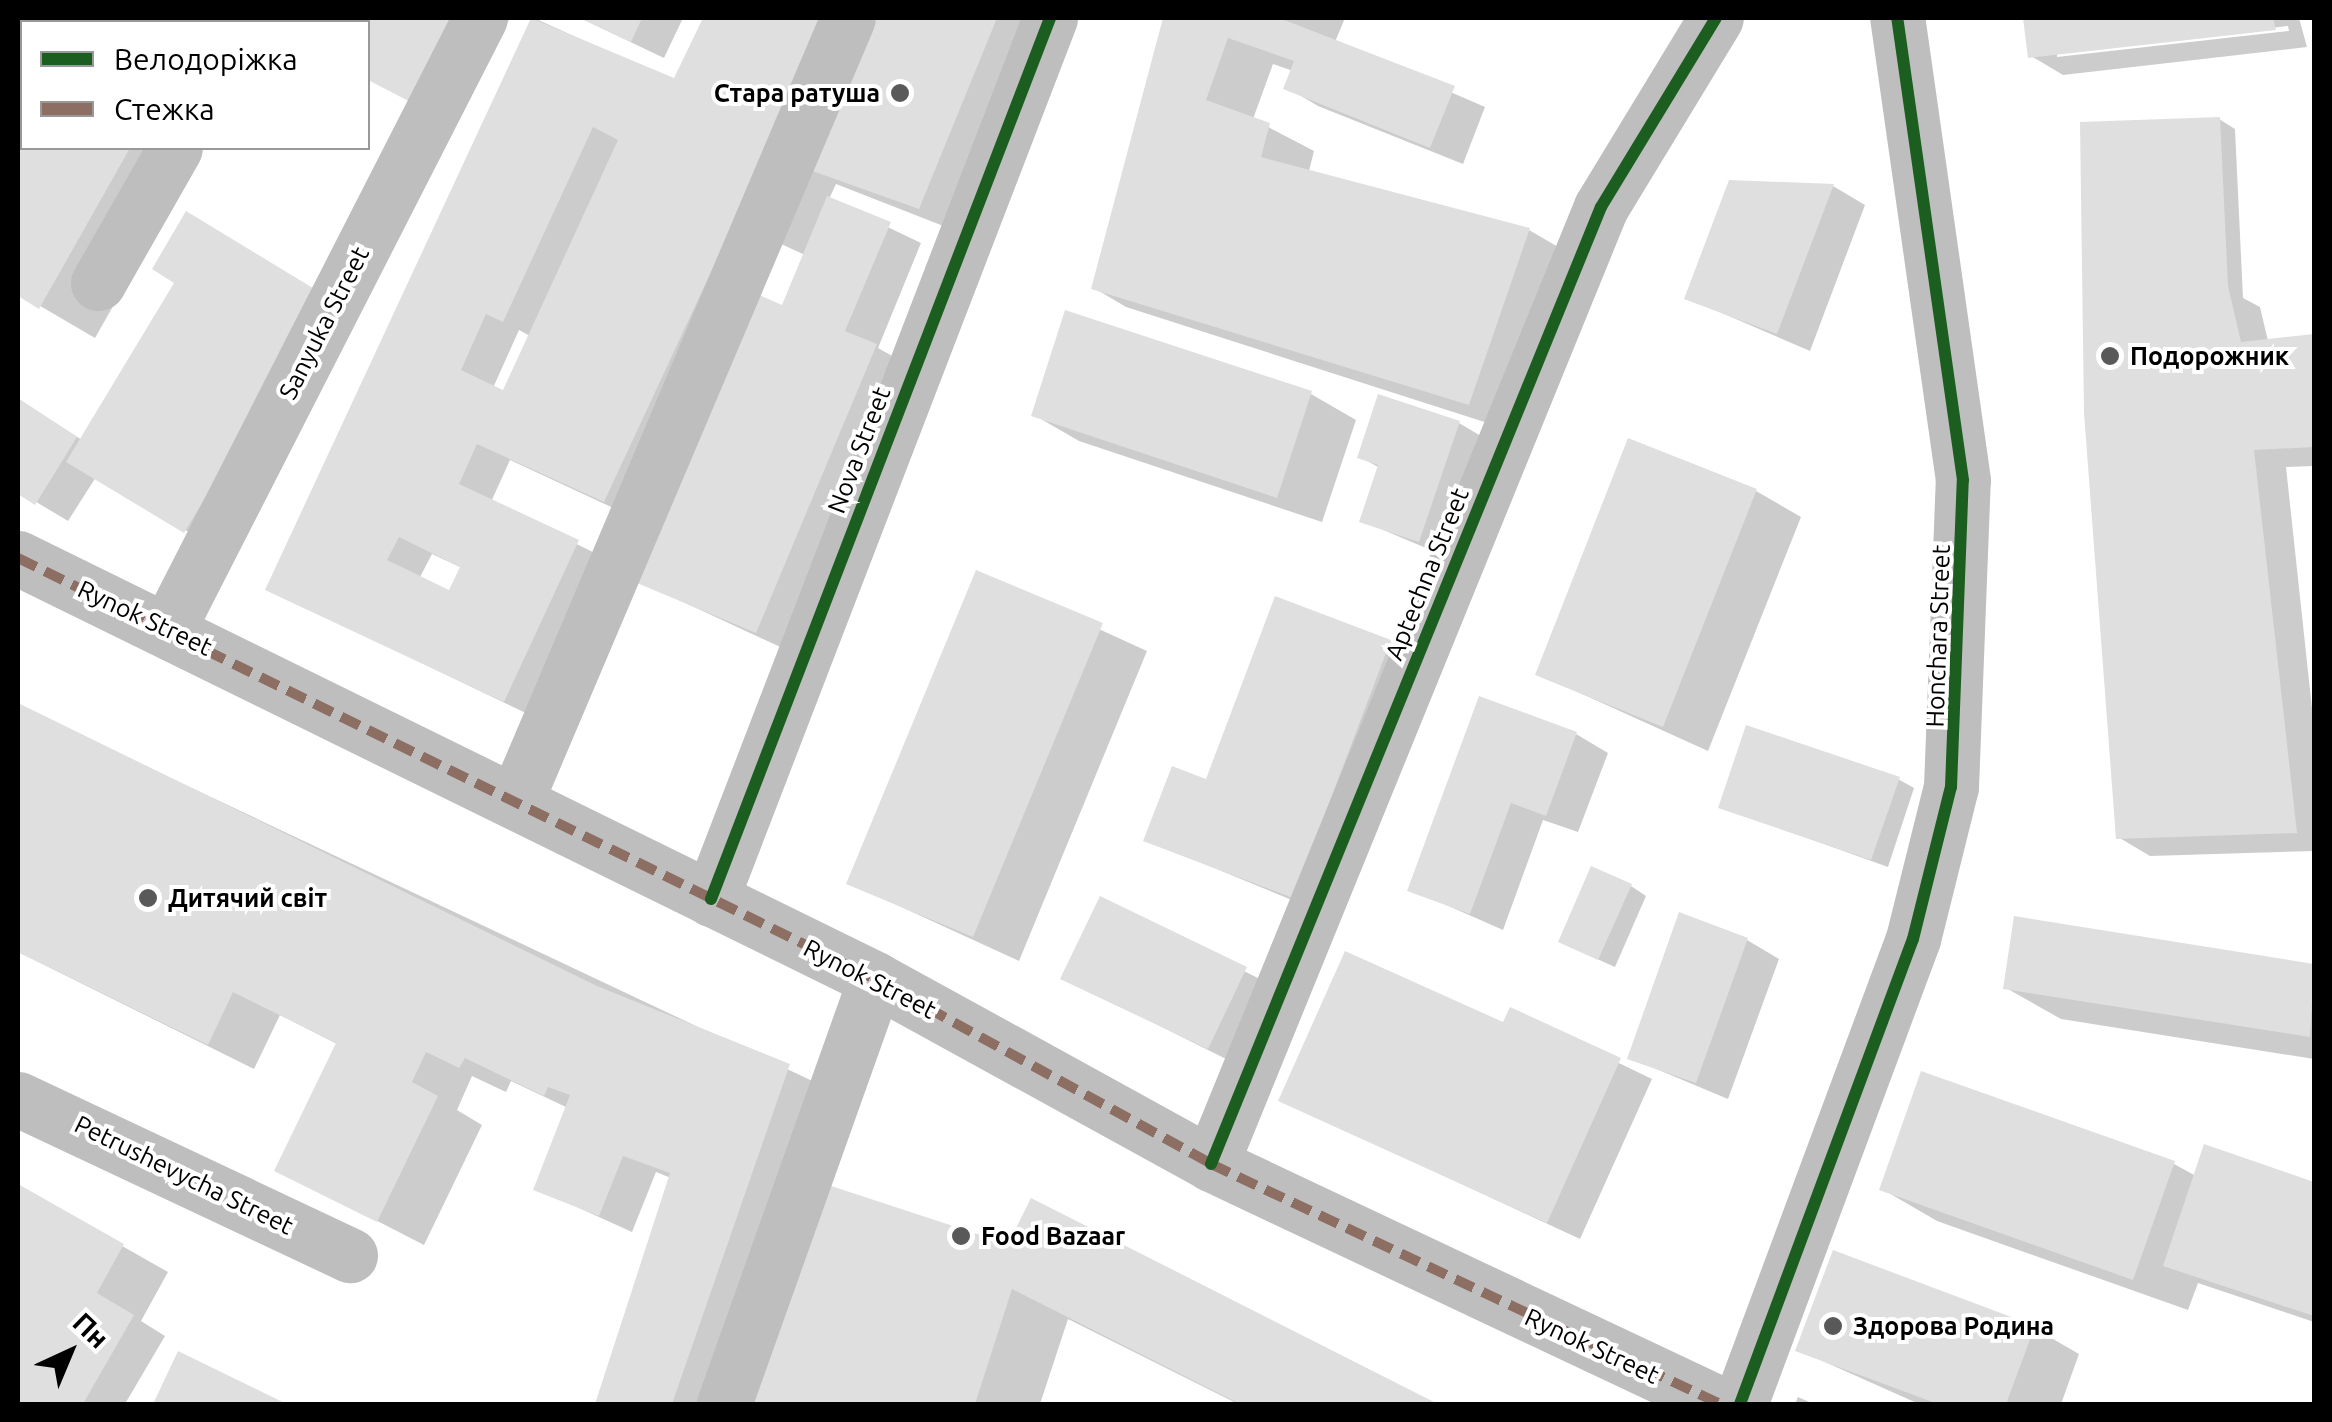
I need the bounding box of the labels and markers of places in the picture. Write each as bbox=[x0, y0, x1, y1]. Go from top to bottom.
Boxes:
place label: Стара ратуша bbox=[714, 78, 880, 108]
marker: Стара ратуша bbox=[889, 82, 911, 104]
place label: Подорожник bbox=[2130, 341, 2289, 371]
marker: Подорожник bbox=[2099, 345, 2121, 367]
place label: Дитячий світ bbox=[168, 883, 327, 913]
marker: Дитячий світ bbox=[137, 887, 159, 909]
place label: Food Bazaar bbox=[981, 1221, 1125, 1251]
marker: Food Bazaar bbox=[950, 1225, 972, 1247]
place label: Здорова Родина bbox=[1853, 1311, 2054, 1341]
marker: Здорова Родина bbox=[1822, 1315, 1844, 1337]

